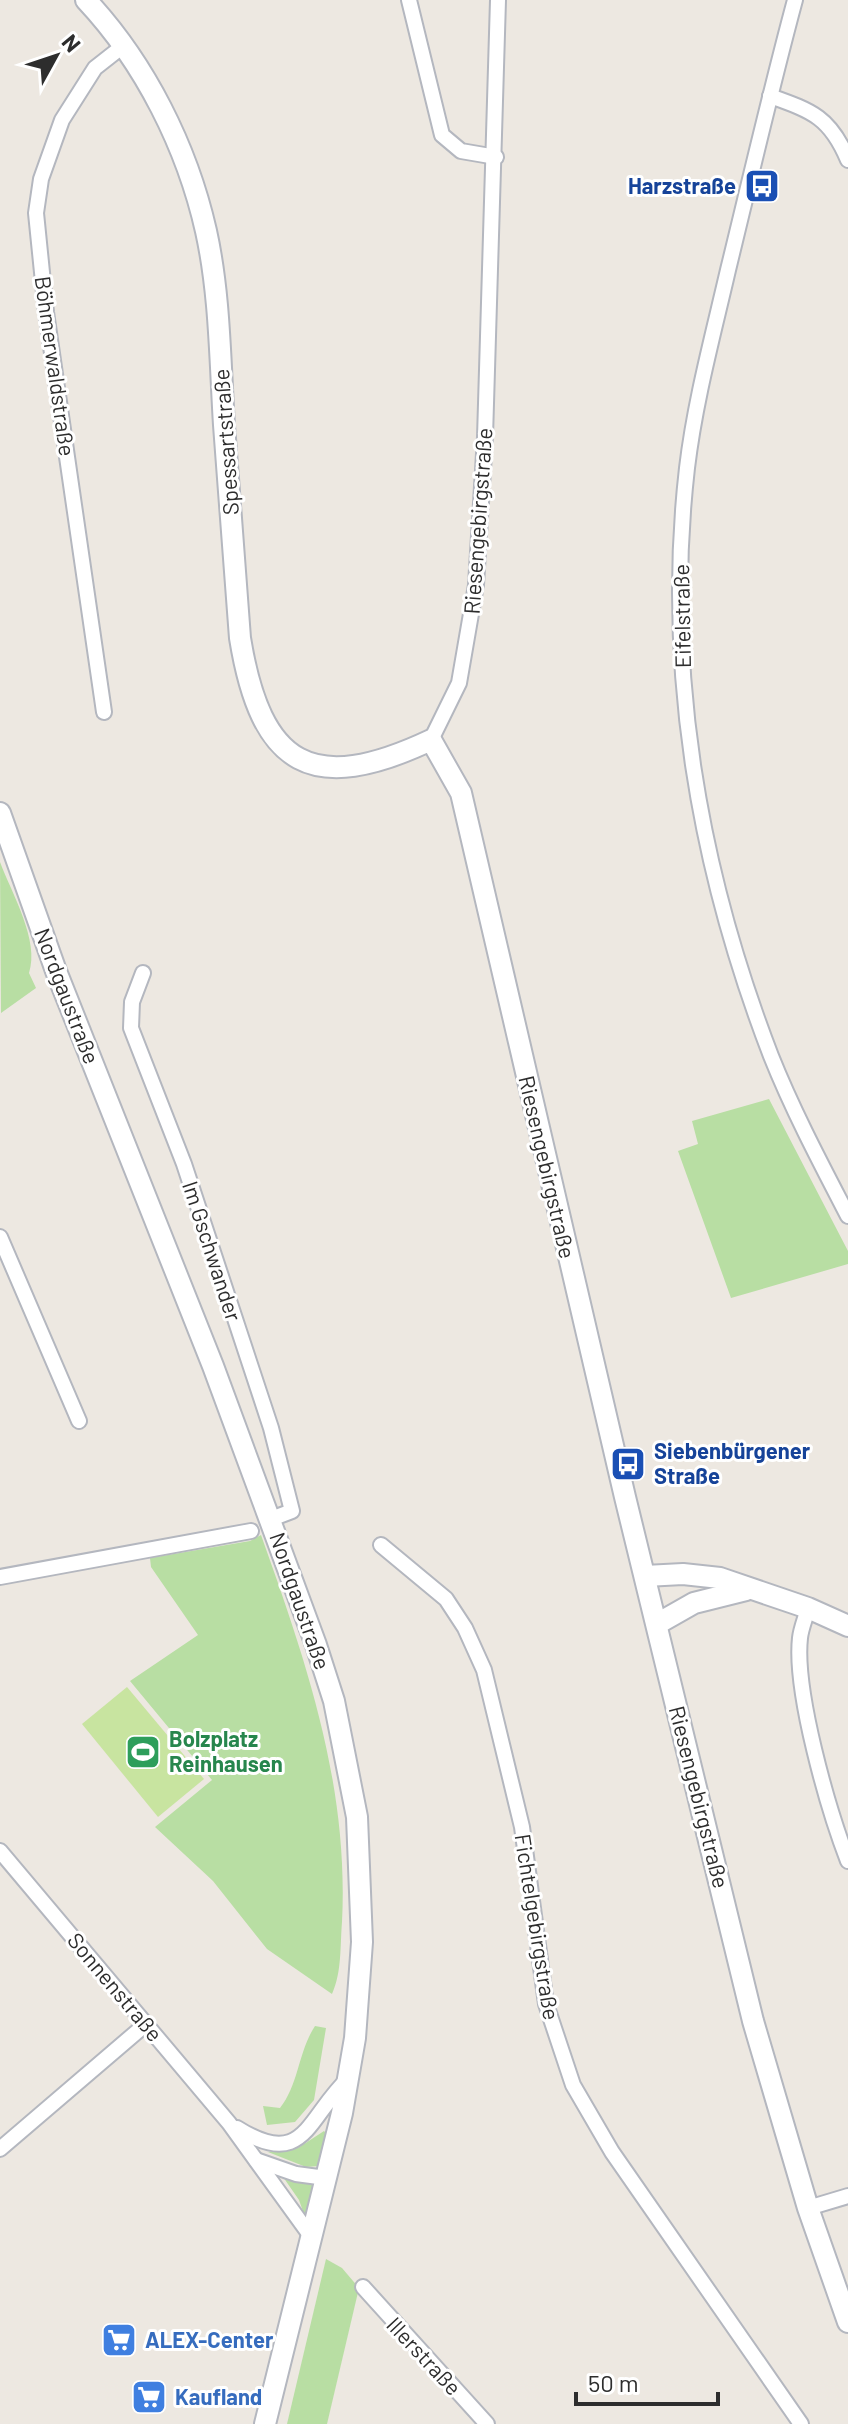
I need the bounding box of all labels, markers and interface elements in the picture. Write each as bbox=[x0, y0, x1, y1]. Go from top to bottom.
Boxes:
north arrow bbox=[16, 16, 96, 96]
text: N bbox=[57, 29, 87, 56]
bus stop icon: Harzstraße bbox=[743, 167, 781, 205]
place label: Harzstraße bbox=[628, 172, 736, 198]
street label: Böhmerwaldstraße bbox=[30, 274, 81, 458]
street label: Spessartstraße bbox=[207, 368, 243, 516]
street label: Riesengebirgstraße bbox=[458, 427, 496, 615]
street label: Eifelstraße bbox=[667, 564, 695, 668]
street label: Nordgaustraße bbox=[30, 924, 106, 1067]
street label: Riesengebirgstraße bbox=[514, 1073, 582, 1261]
street label: Im Gschwander bbox=[178, 1177, 248, 1324]
place label: Siebenbürgener Straße bbox=[654, 1437, 811, 1488]
bus stop icon: Siebenbürgener Straße bbox=[609, 1445, 647, 1483]
street label: Nordgaustraße bbox=[265, 1529, 337, 1673]
street label: Riesengebirgstraße bbox=[665, 1703, 735, 1891]
place label: Bolzplatz Reinhausen bbox=[169, 1725, 283, 1776]
sports icon: Bolzplatz Reinhausen bbox=[124, 1733, 162, 1771]
street label: Fichtelgebirgstraße bbox=[510, 1832, 566, 2022]
street label: Sonnenstraße bbox=[63, 1927, 169, 2046]
street label: Illerstraße bbox=[382, 2311, 467, 2400]
supermarket icon: ALEX-Center bbox=[100, 2321, 138, 2359]
place label: ALEX-Center bbox=[145, 2326, 274, 2352]
scale bar bbox=[576, 2356, 718, 2406]
text: 50 m bbox=[588, 2368, 639, 2397]
supermarket icon: Kaufland bbox=[130, 2378, 168, 2416]
place label: Kaufland bbox=[175, 2383, 262, 2409]

